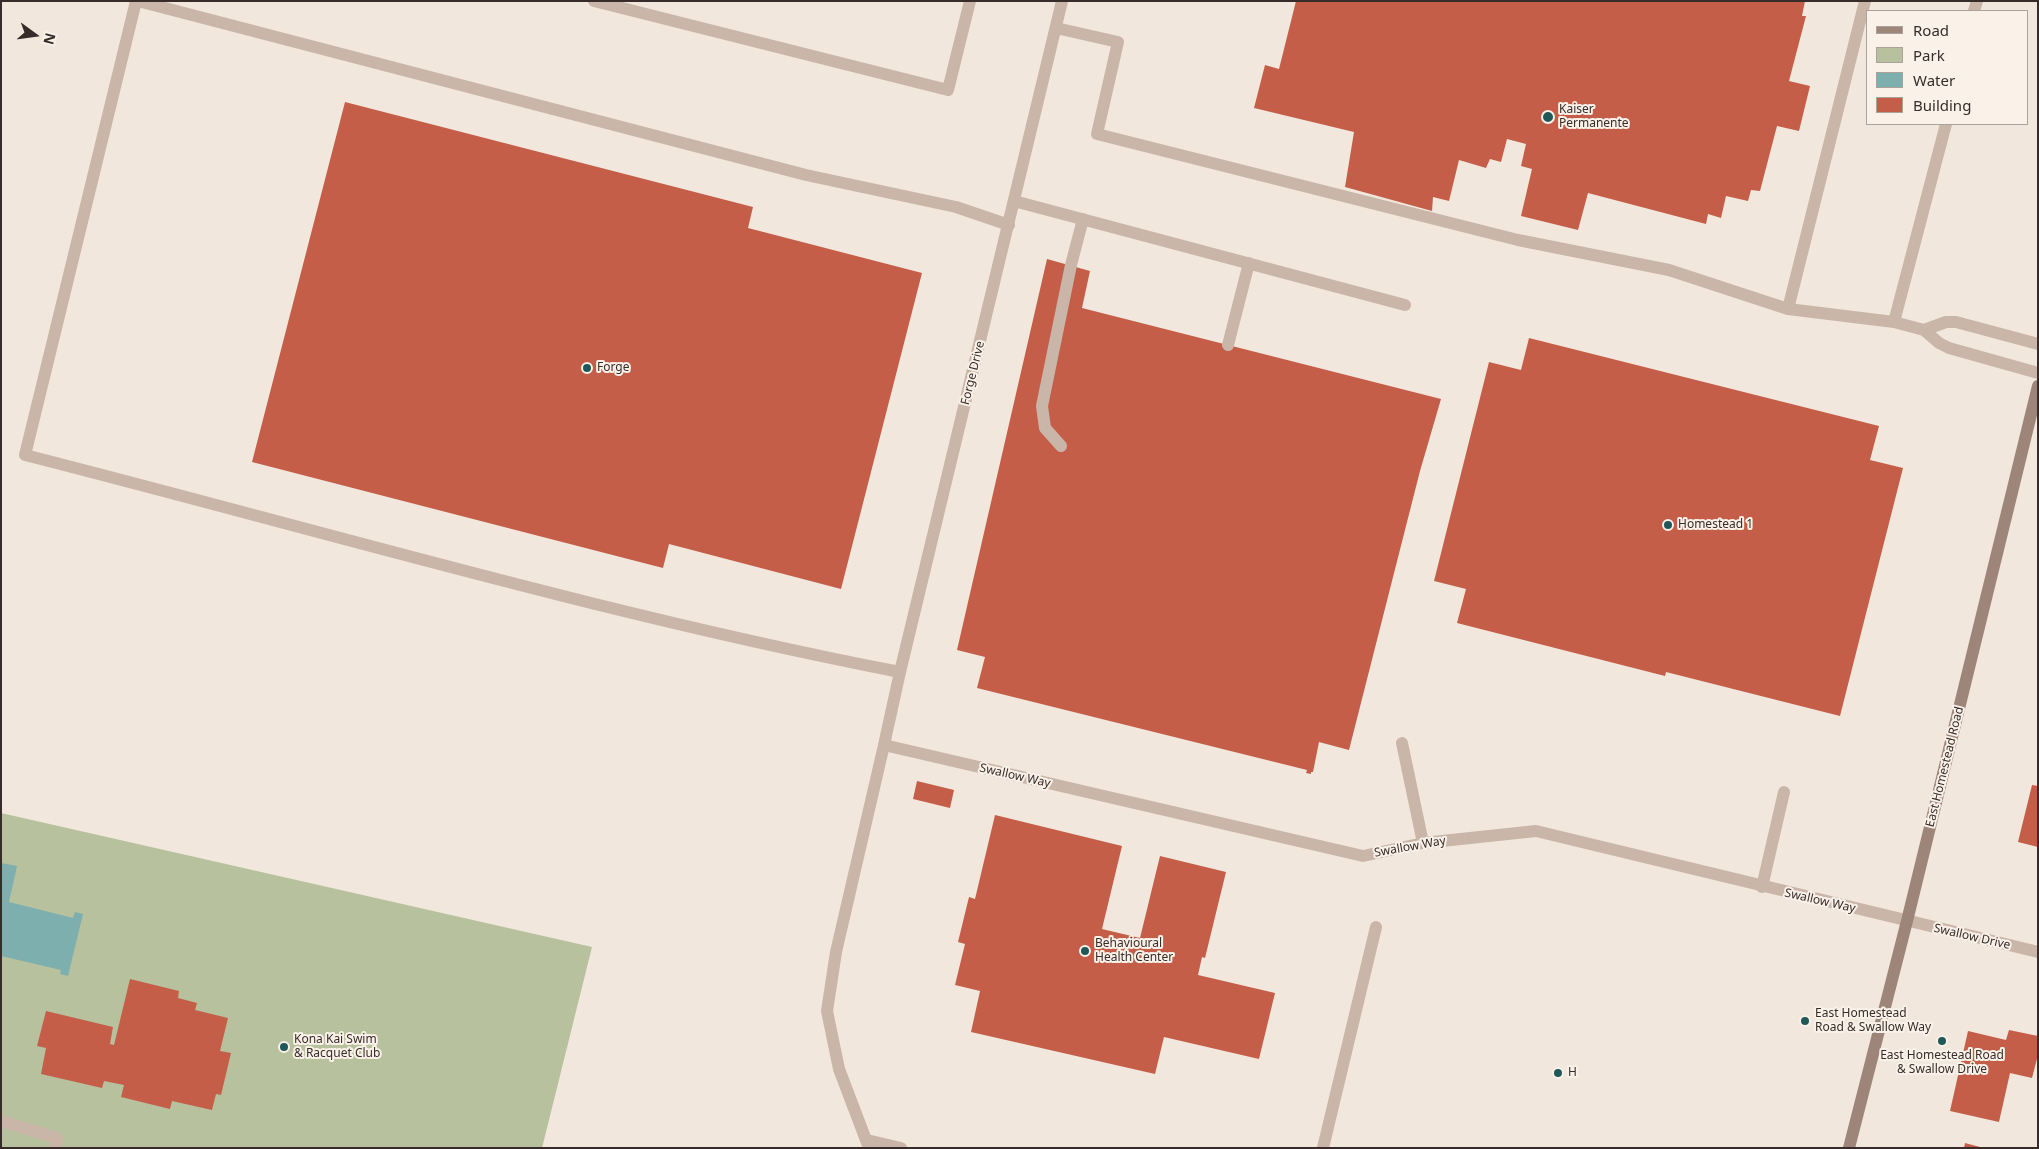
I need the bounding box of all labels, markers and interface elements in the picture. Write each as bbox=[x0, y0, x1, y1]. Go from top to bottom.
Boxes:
north arrow bbox=[10, 10, 60, 60]
legend bbox=[1866, 10, 2029, 125]
text: Road bbox=[1913, 20, 1949, 40]
text: N bbox=[39, 31, 61, 47]
text: Park bbox=[1913, 45, 1945, 65]
text: Water bbox=[1913, 70, 1955, 90]
text: Building bbox=[1913, 95, 1971, 115]
place label: Kaiser Permanente bbox=[1559, 103, 1629, 131]
marker: Kaiser Permanente bbox=[1541, 110, 1555, 124]
street label: Forge Drive bbox=[958, 340, 988, 406]
place label: Forge bbox=[597, 361, 629, 375]
marker: Forge bbox=[581, 362, 593, 374]
place label: Homestead 1 bbox=[1678, 518, 1753, 532]
marker: Homestead 1 bbox=[1662, 519, 1674, 531]
street label: East Homestead Road bbox=[1923, 705, 1967, 829]
street label: Swallow Way bbox=[978, 761, 1052, 791]
street label: Swallow Way bbox=[1373, 834, 1447, 860]
street label: Swallow Way bbox=[1783, 886, 1857, 916]
street label: Swallow Drive bbox=[1932, 921, 2012, 953]
place label: Behavioural Health Center bbox=[1095, 937, 1173, 965]
marker: Behavioural Health Center bbox=[1079, 945, 1091, 957]
place label: East Homestead Road & Swallow Way bbox=[1815, 1007, 1931, 1035]
marker: East Homestead Road & Swallow Way bbox=[1799, 1015, 1811, 1027]
place label: Kona Kai Swim & Racquet Club bbox=[294, 1033, 380, 1061]
marker: East Homestead Road & Swallow Drive bbox=[1936, 1035, 1948, 1047]
marker: Kona Kai Swim & Racquet Club bbox=[278, 1041, 290, 1053]
place label: East Homestead Road & Swallow Drive bbox=[1880, 1049, 2004, 1077]
place label: H bbox=[1568, 1066, 1577, 1080]
marker: H bbox=[1552, 1067, 1564, 1079]

